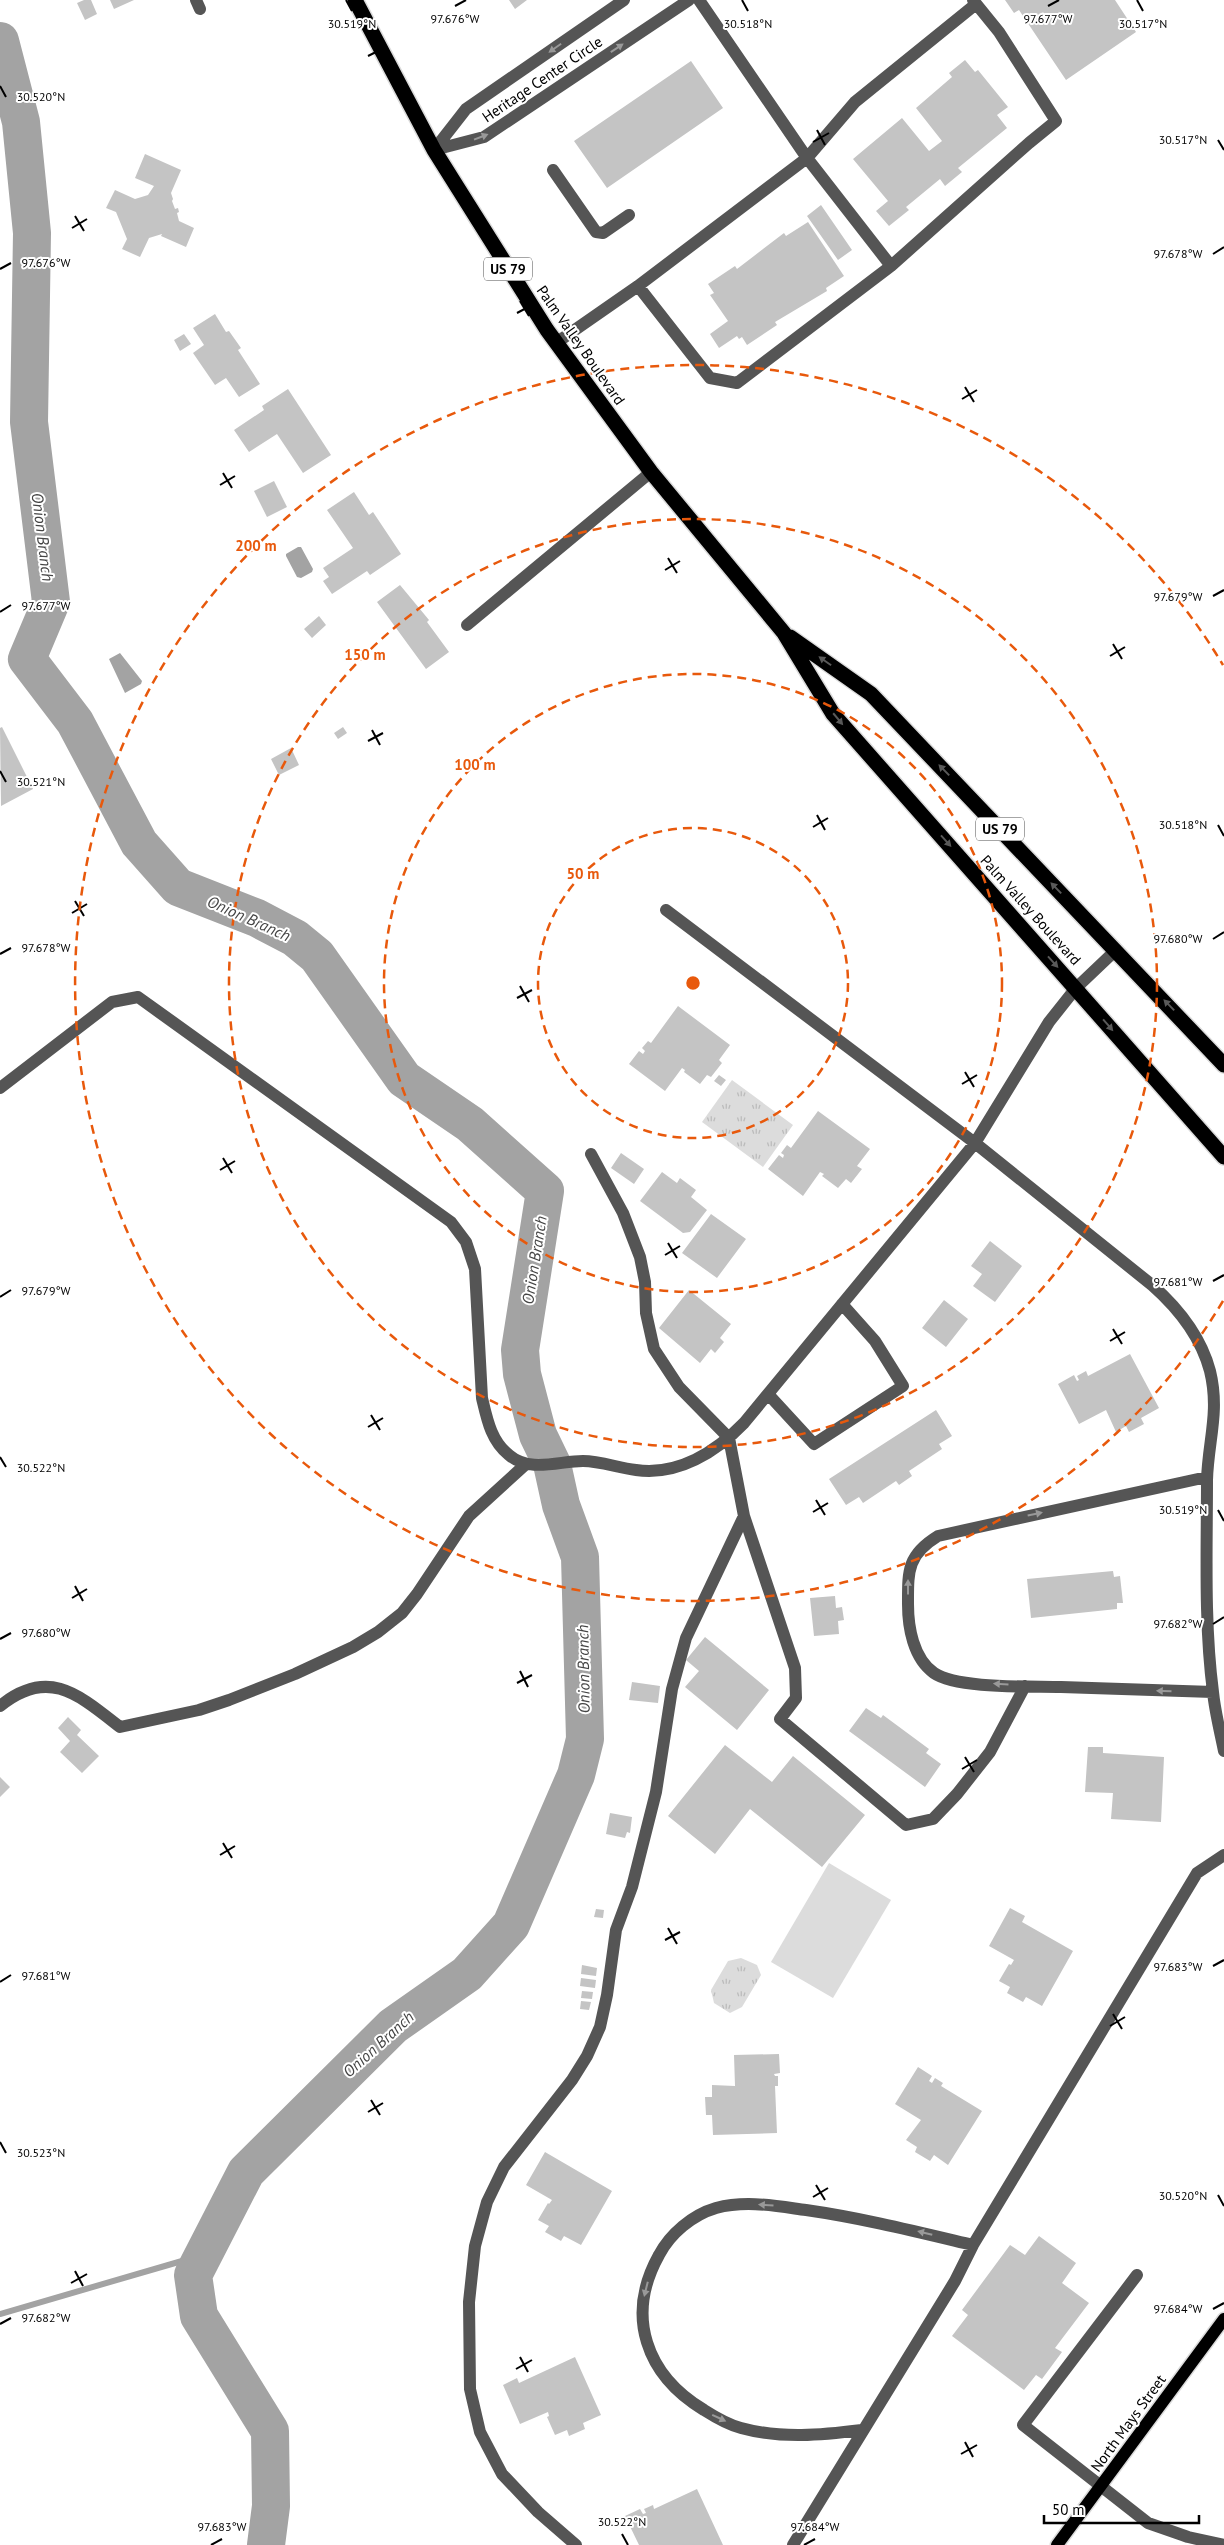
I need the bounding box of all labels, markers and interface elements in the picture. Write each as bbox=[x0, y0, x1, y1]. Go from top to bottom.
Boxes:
text: 97.676°W bbox=[431, 11, 480, 26]
text: 97.677°W bbox=[1024, 11, 1073, 26]
text: 30.519°N bbox=[328, 16, 376, 31]
text: 30.518°N bbox=[724, 16, 772, 31]
text: 30.517°N bbox=[1119, 16, 1167, 31]
street label: Heritage Center Circle bbox=[478, 32, 606, 126]
one-way arrow bbox=[548, 43, 562, 53]
one-way arrow bbox=[610, 43, 624, 53]
text: 30.520°N bbox=[17, 89, 65, 104]
text: 30.517°N bbox=[1159, 132, 1207, 147]
one-way arrow bbox=[474, 133, 489, 141]
text: 97.678°W bbox=[1154, 246, 1203, 261]
text: 97.676°W bbox=[22, 255, 71, 270]
road number: US 79 bbox=[484, 258, 532, 280]
street label: Palm Valley Boulevard bbox=[533, 282, 629, 408]
water label: Onion Branch bbox=[28, 492, 58, 582]
text: 200 m bbox=[235, 536, 277, 555]
text: 97.679°W bbox=[1154, 589, 1203, 604]
text: 97.677°W bbox=[22, 598, 71, 613]
text: 150 m bbox=[344, 645, 386, 664]
one-way arrow bbox=[818, 656, 832, 666]
one-way arrow bbox=[832, 713, 843, 725]
text: 100 m bbox=[454, 755, 496, 774]
one-way arrow bbox=[938, 765, 950, 777]
text: 30.521°N bbox=[17, 774, 65, 789]
text: 30.518°N bbox=[1159, 817, 1207, 832]
road number: US 79 bbox=[976, 818, 1024, 841]
one-way arrow bbox=[940, 834, 951, 847]
street label: Palm Valley Boulevard bbox=[977, 851, 1085, 969]
text: 50 m bbox=[567, 864, 599, 883]
one-way arrow bbox=[1050, 882, 1062, 894]
water label: Onion Branch bbox=[204, 891, 294, 945]
text: 97.680°W bbox=[1154, 931, 1203, 946]
text: 97.678°W bbox=[22, 940, 71, 955]
one-way arrow bbox=[1048, 956, 1059, 969]
centre of rings bbox=[684, 974, 702, 992]
one-way arrow bbox=[1163, 1000, 1175, 1012]
one-way arrow bbox=[1103, 1018, 1114, 1031]
water label: Onion Branch bbox=[517, 1214, 551, 1306]
text: 97.681°W bbox=[1154, 1274, 1203, 1289]
text: 97.679°W bbox=[22, 1283, 71, 1298]
text: 30.522°N bbox=[17, 1460, 65, 1475]
text: 30.519°N bbox=[1159, 1502, 1207, 1517]
one-way arrow bbox=[1027, 1510, 1043, 1518]
one-way arrow bbox=[904, 1578, 912, 1594]
text: 97.682°W bbox=[1154, 1616, 1203, 1631]
water label: Onion Branch bbox=[572, 1624, 594, 1714]
text: 97.680°W bbox=[22, 1625, 71, 1640]
one-way arrow bbox=[993, 1680, 1009, 1688]
one-way arrow bbox=[1156, 1686, 1172, 1694]
text: 97.683°W bbox=[1154, 1959, 1203, 1974]
text: 97.681°W bbox=[22, 1968, 71, 1983]
water label: Onion Branch bbox=[338, 2007, 418, 2081]
text: 30.523°N bbox=[17, 2145, 65, 2160]
text: 30.520°N bbox=[1159, 2188, 1207, 2203]
one-way arrow bbox=[757, 2200, 773, 2208]
one-way arrow bbox=[918, 2229, 933, 2237]
one-way arrow bbox=[642, 2282, 650, 2297]
text: 97.684°W bbox=[1154, 2301, 1203, 2316]
text: 97.682°W bbox=[22, 2310, 71, 2325]
street label: North Mays Street bbox=[1086, 2371, 1170, 2475]
one-way arrow bbox=[712, 2414, 726, 2422]
scale bar bbox=[1044, 2492, 1199, 2524]
text: 50 m bbox=[1052, 2500, 1085, 2519]
text: 30.522°N bbox=[598, 2514, 646, 2529]
text: 97.683°W bbox=[198, 2519, 247, 2534]
text: 97.684°W bbox=[791, 2519, 840, 2534]

